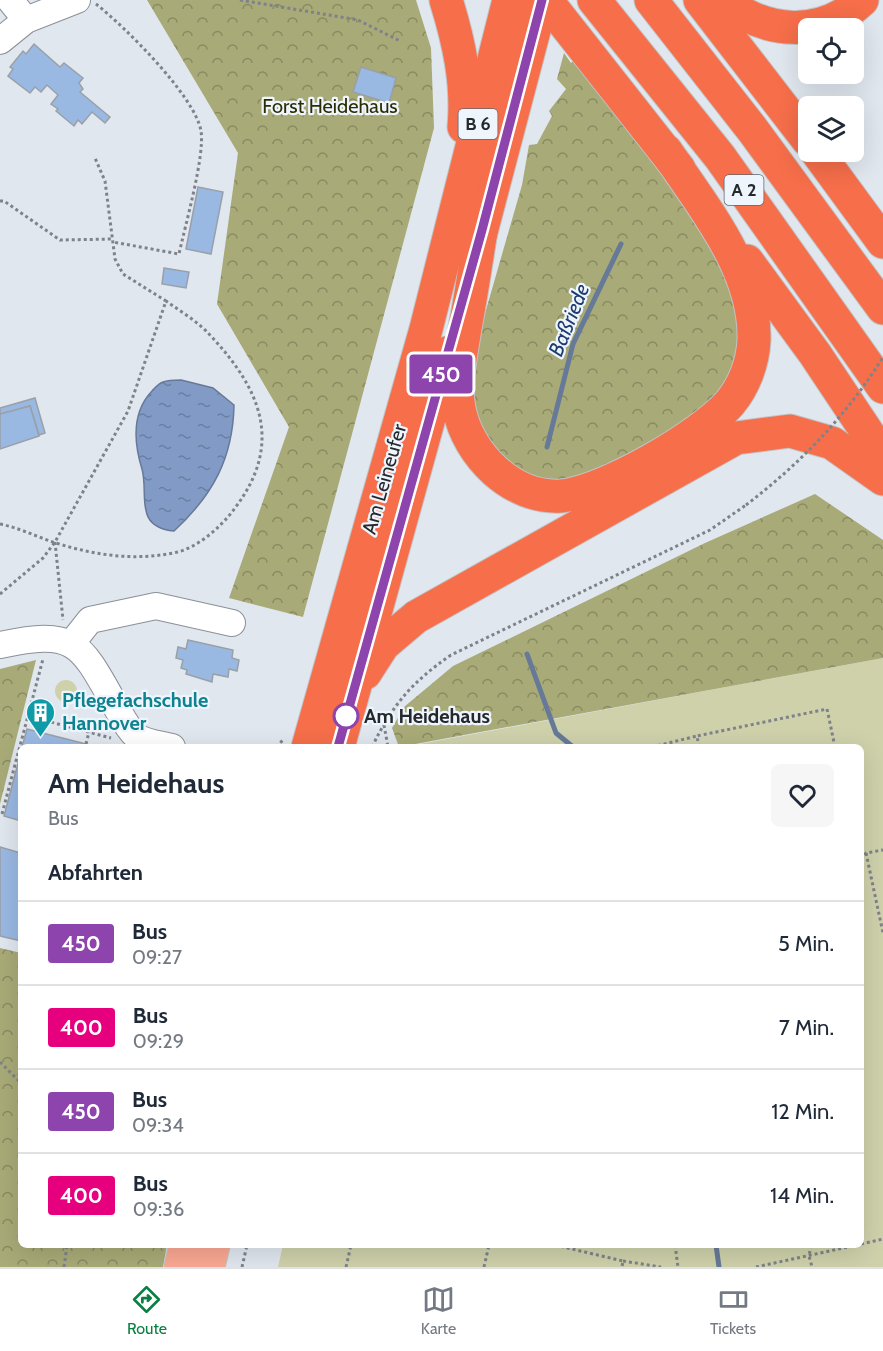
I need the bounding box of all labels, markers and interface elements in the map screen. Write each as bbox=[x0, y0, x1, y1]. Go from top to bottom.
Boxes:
map controls bbox=[798, 18, 864, 162]
button: locate bbox=[798, 18, 864, 84]
park label: Forst Heidehaus bbox=[262, 94, 398, 118]
button: layers bbox=[798, 96, 864, 162]
road number: B 6 bbox=[458, 109, 498, 139]
road number: A 2 bbox=[724, 175, 764, 205]
water label: Baßriede bbox=[543, 280, 594, 360]
line badge: 450 bbox=[406, 354, 476, 394]
text: 450 bbox=[421, 362, 461, 387]
street label: Am Leineufer bbox=[357, 420, 411, 537]
place label: Pflegefachschule Hannover bbox=[62, 688, 208, 735]
building icon: Pflegefachschule Hannover bbox=[25, 696, 57, 738]
marker: Am Heidehaus bbox=[333, 703, 359, 729]
place label: Am Heidehaus bbox=[364, 704, 490, 728]
button: heart bbox=[771, 764, 834, 827]
text: Am Heidehaus bbox=[48, 766, 224, 800]
text: Bus bbox=[48, 806, 79, 830]
text: Abfahrten bbox=[48, 859, 143, 886]
text: Bus bbox=[132, 918, 167, 945]
text: 5 Min. bbox=[778, 930, 834, 957]
text: 450 bbox=[61, 931, 101, 956]
text: 09:27 bbox=[132, 945, 182, 969]
text: Bus bbox=[133, 1002, 168, 1029]
text: 7 Min. bbox=[779, 1014, 834, 1041]
text: 400 bbox=[60, 1015, 103, 1040]
text: 09:29 bbox=[133, 1029, 184, 1053]
text: Bus bbox=[132, 1086, 167, 1113]
text: 12 Min. bbox=[771, 1098, 834, 1125]
text: 450 bbox=[61, 1099, 101, 1124]
text: 09:34 bbox=[132, 1113, 184, 1137]
text: Bus bbox=[133, 1170, 168, 1197]
text: 14 Min. bbox=[770, 1182, 834, 1209]
text: 400 bbox=[60, 1183, 103, 1208]
text: 09:36 bbox=[133, 1197, 184, 1221]
tab: Route bbox=[127, 1283, 167, 1338]
tab: Karte bbox=[421, 1283, 456, 1338]
tab: Tickets bbox=[710, 1283, 756, 1338]

